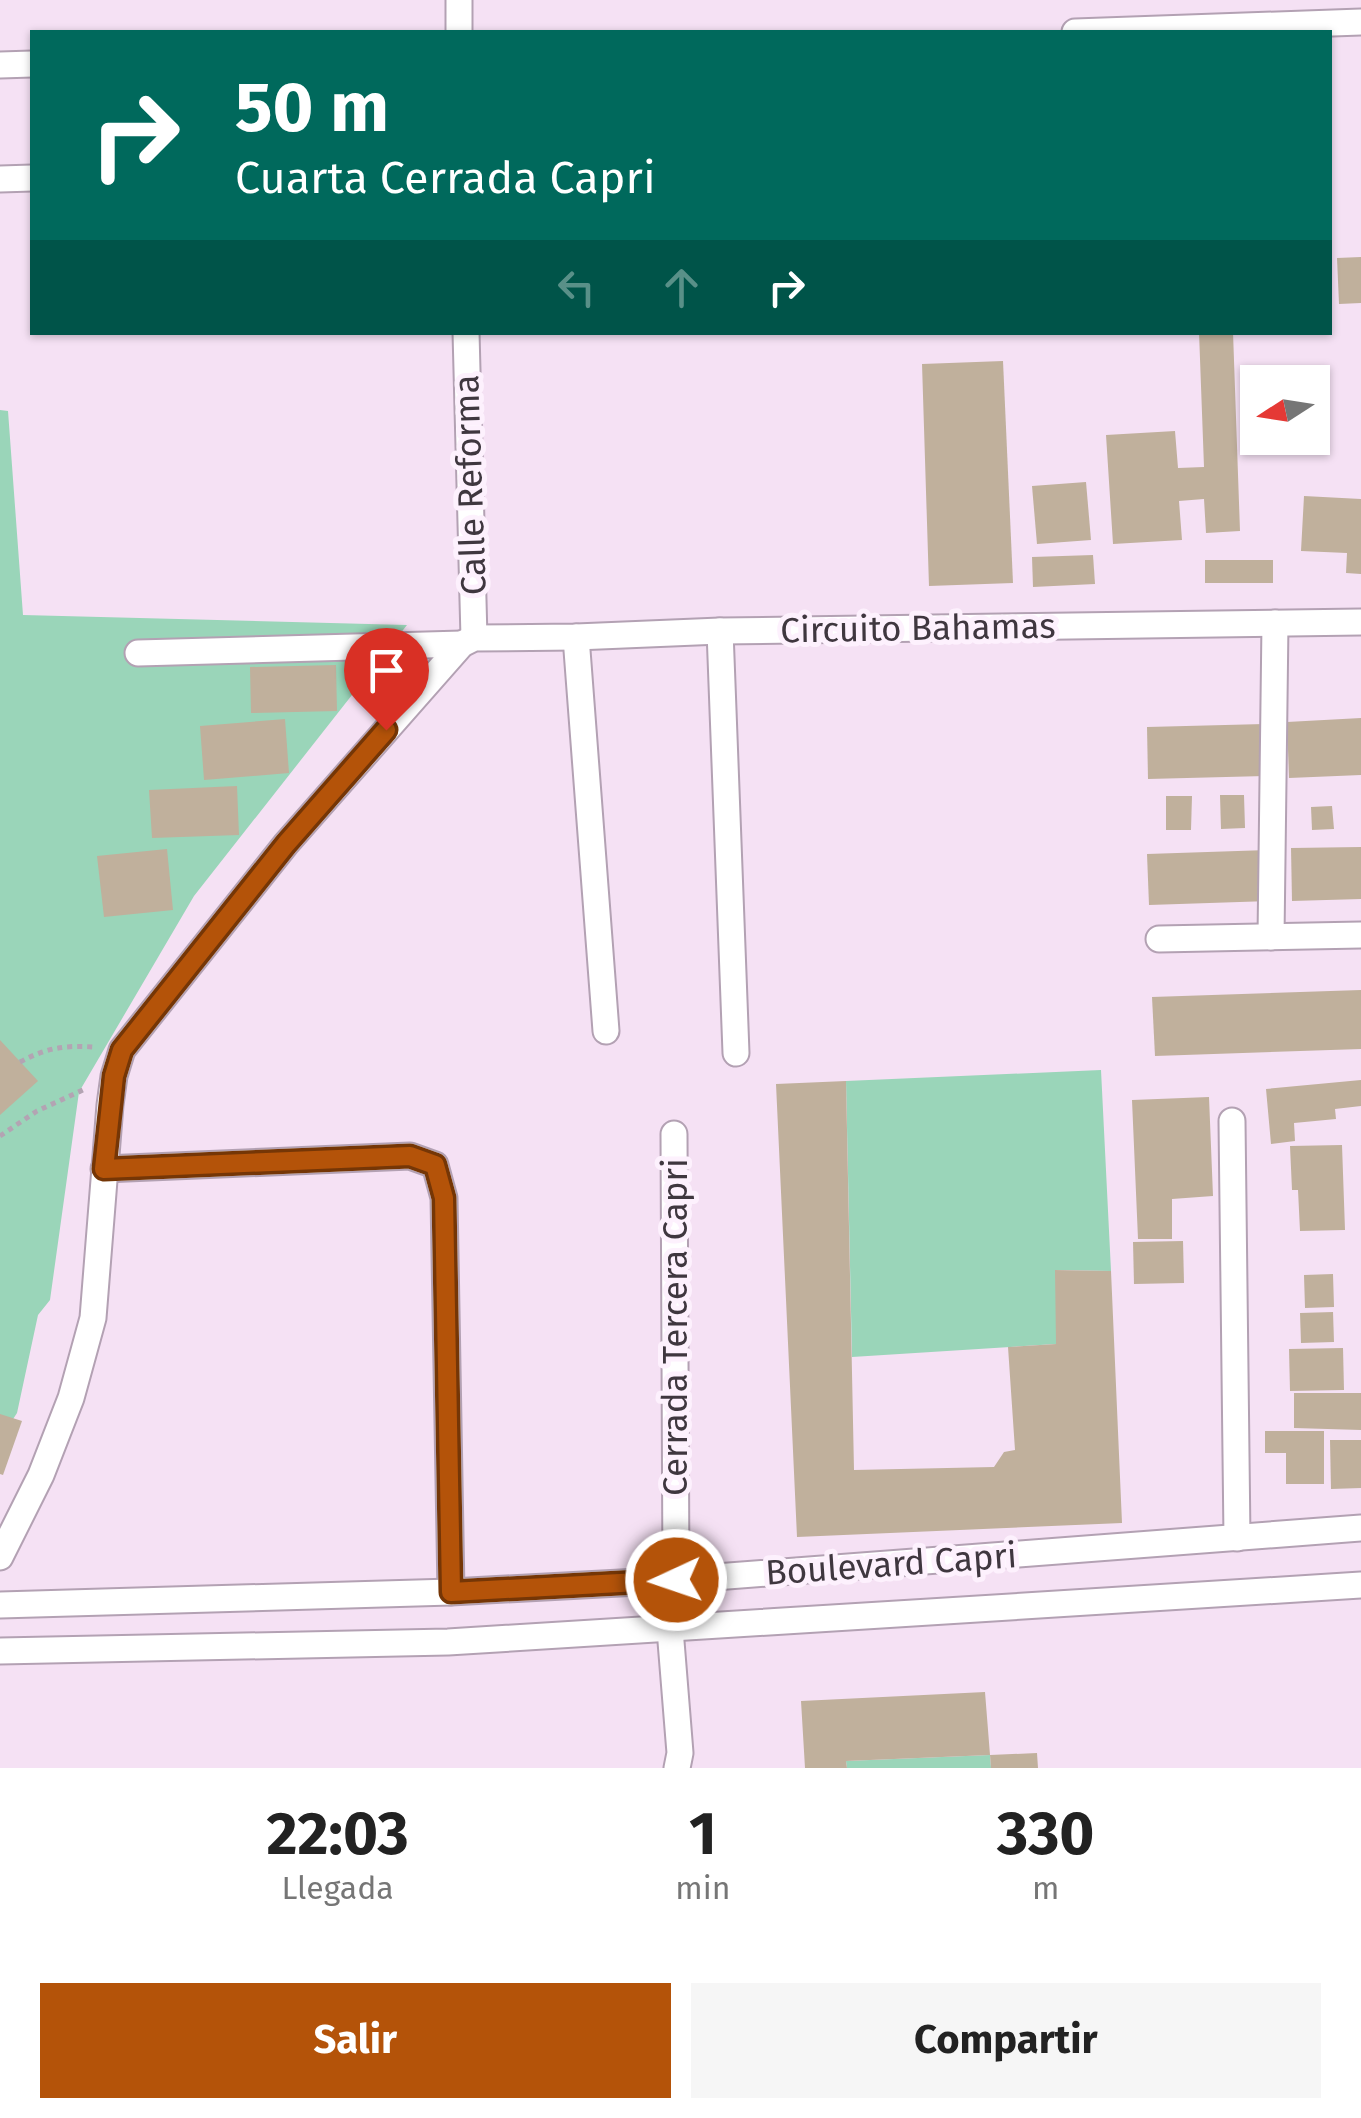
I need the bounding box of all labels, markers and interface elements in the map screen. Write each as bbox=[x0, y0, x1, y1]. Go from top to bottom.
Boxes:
text: 50 m bbox=[235, 66, 389, 150]
icon: right bbox=[70, 70, 200, 200]
text: Cuarta Cerrada Capri bbox=[235, 151, 656, 205]
icon: left bbox=[549, 260, 604, 315]
icon: ahead bbox=[654, 260, 709, 315]
icon: right bbox=[759, 260, 814, 315]
north arrow bbox=[1240, 365, 1330, 455]
map controls bbox=[1240, 365, 1330, 455]
street label: Calle Reforma bbox=[445, 374, 495, 596]
street label: Circuito Bahamas bbox=[780, 605, 1056, 651]
pin bbox=[344, 628, 429, 731]
icon: arrive bbox=[359, 643, 414, 698]
street label: Cerrada Tercera Capri bbox=[654, 1158, 696, 1496]
position arrow bbox=[624, 1528, 728, 1632]
street label: Boulevard Capri bbox=[764, 1534, 1018, 1594]
text: 22:03 bbox=[267, 1798, 409, 1870]
text: 1 bbox=[689, 1798, 717, 1870]
text: 330 bbox=[997, 1798, 1094, 1870]
text: Llegada bbox=[282, 1869, 394, 1907]
text: min bbox=[675, 1869, 730, 1907]
text: m bbox=[1032, 1869, 1059, 1907]
button: Salir bbox=[40, 1983, 671, 2098]
button: Compartir bbox=[691, 1983, 1321, 2098]

